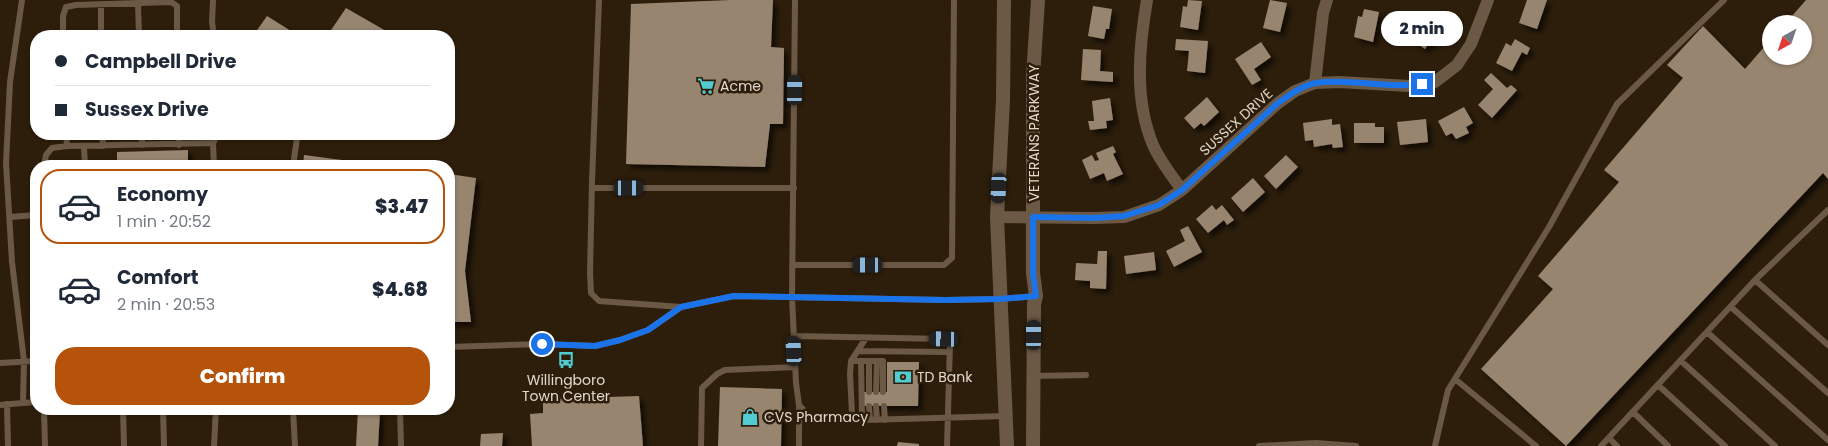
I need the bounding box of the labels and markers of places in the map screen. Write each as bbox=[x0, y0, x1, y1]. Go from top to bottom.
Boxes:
supermarket icon: Acme bbox=[696, 76, 716, 96]
place label: Acme bbox=[720, 76, 761, 96]
bus stop icon: Willingboro Town Center bbox=[556, 350, 576, 370]
bank icon: TD Bank bbox=[893, 367, 913, 387]
place label: TD Bank bbox=[917, 367, 973, 387]
place label: Willingboro Town Center bbox=[522, 370, 610, 406]
shop icon: CVS Pharmacy bbox=[740, 407, 760, 427]
place label: CVS Pharmacy bbox=[764, 407, 868, 427]

